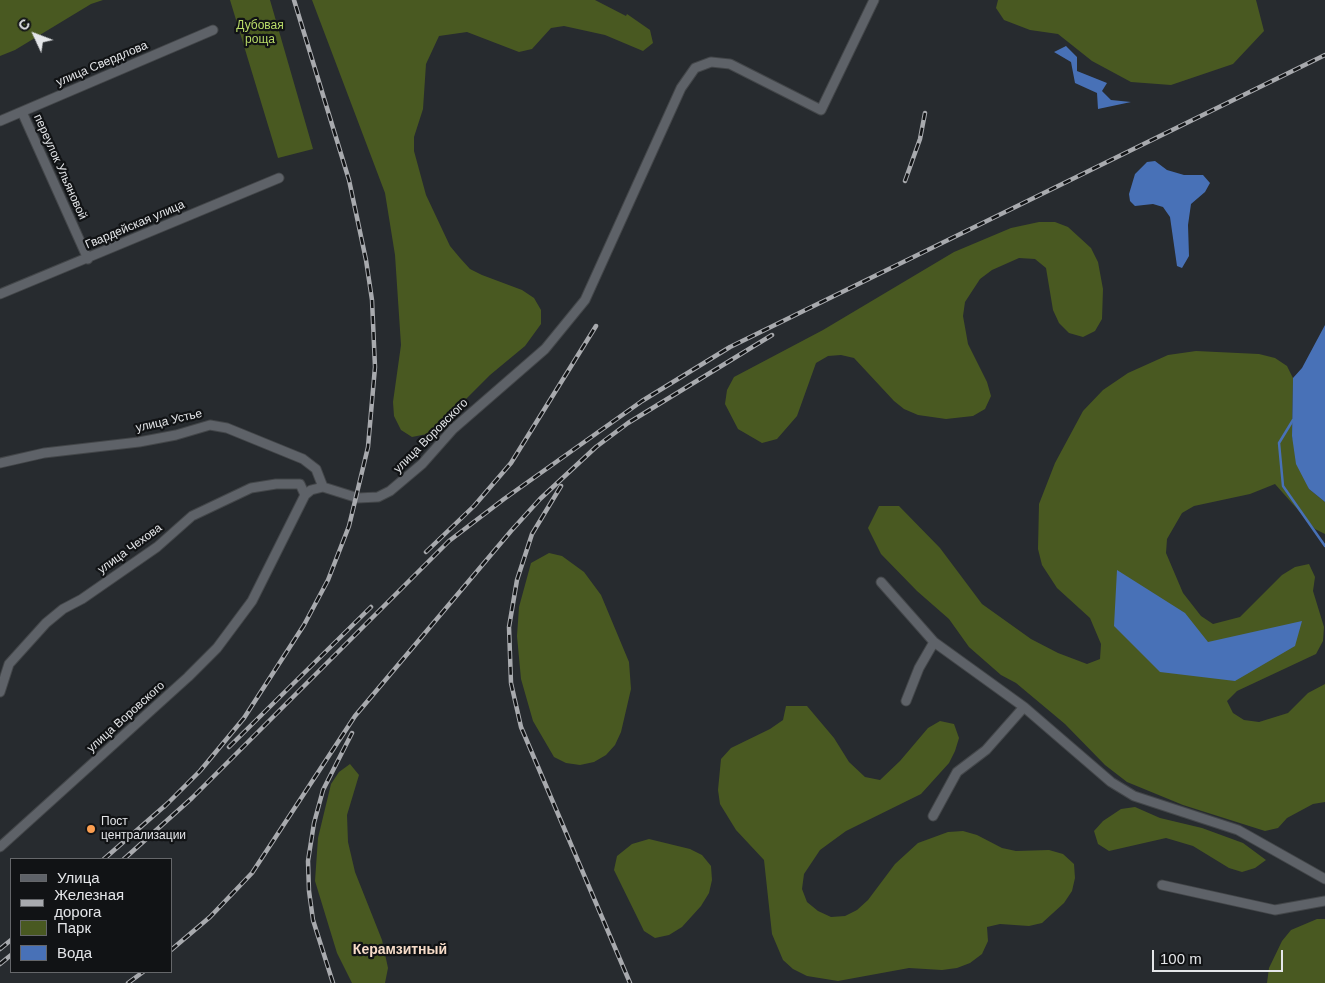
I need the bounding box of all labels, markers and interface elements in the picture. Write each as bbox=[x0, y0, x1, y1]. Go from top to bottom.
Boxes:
north arrow bbox=[10, 10, 60, 60]
text: С bbox=[15, 16, 33, 34]
park label: Дубовая роща bbox=[236, 19, 284, 47]
street label: улица Свердлова bbox=[54, 38, 150, 90]
street label: переулок Ульяновой bbox=[30, 112, 90, 222]
street label: Гвардейская улица bbox=[83, 198, 187, 252]
street label: улица Воровского bbox=[391, 396, 471, 476]
street label: улица Устье bbox=[134, 406, 204, 436]
street label: улица Чехова bbox=[95, 521, 165, 577]
street label: улица Воровского bbox=[84, 678, 168, 756]
place label: Пост централизации bbox=[101, 815, 186, 843]
marker: Пост централизации bbox=[85, 823, 97, 835]
legend bbox=[10, 858, 172, 973]
text: Улица bbox=[57, 869, 100, 886]
text: Железная дорога bbox=[54, 886, 124, 920]
text: Парк bbox=[57, 919, 91, 936]
scale bar bbox=[1155, 940, 1286, 972]
district label: Керамзитный bbox=[353, 942, 447, 958]
text: Вода bbox=[57, 944, 92, 961]
text: 100 m bbox=[1160, 950, 1202, 967]

